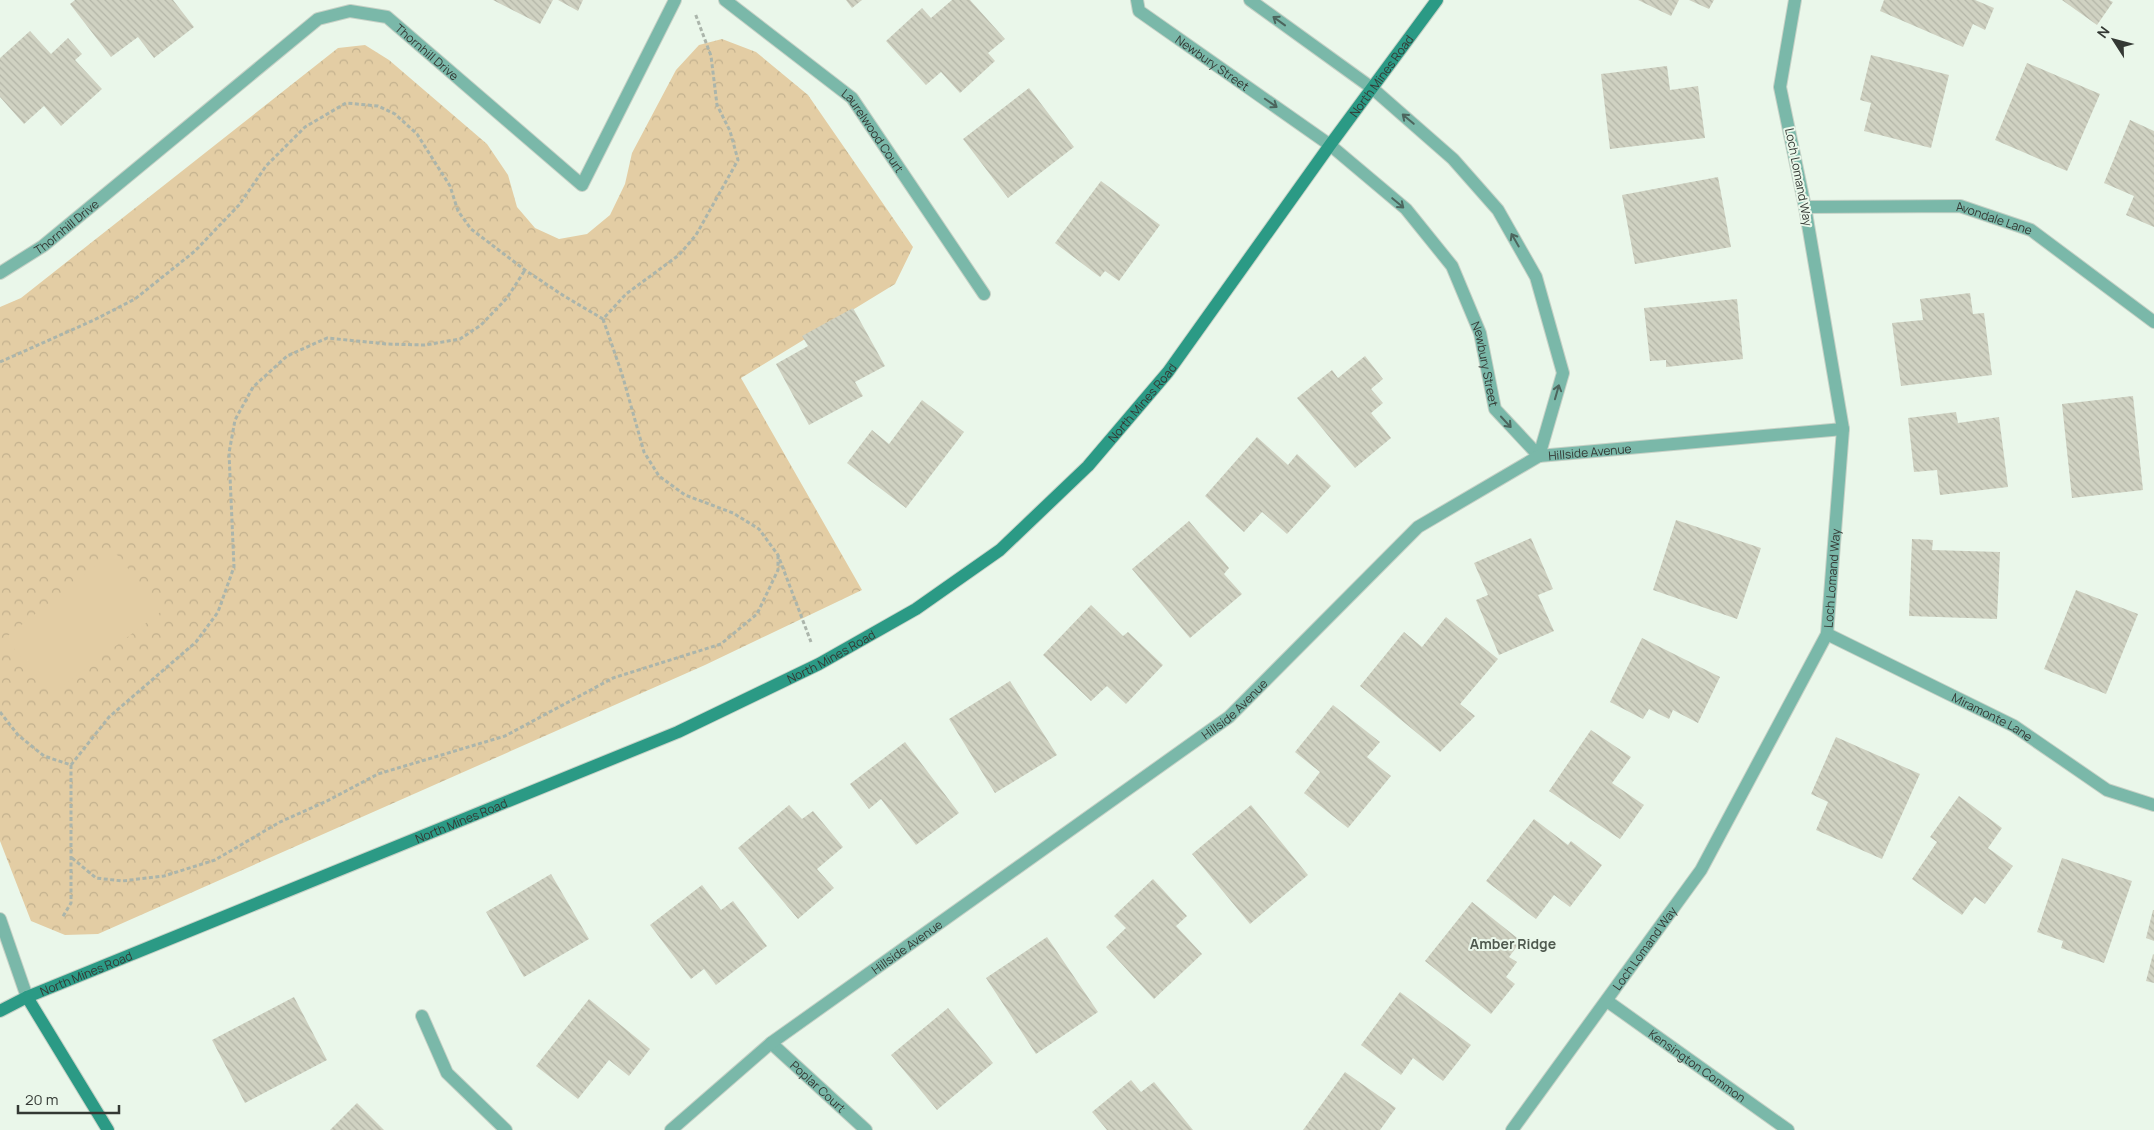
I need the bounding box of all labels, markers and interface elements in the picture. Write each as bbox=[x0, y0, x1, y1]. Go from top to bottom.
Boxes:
north arrow bbox=[2089, 15, 2139, 65]
one-way arrow bbox=[1272, 16, 1286, 26]
street label: Thornhill Drive bbox=[392, 19, 463, 84]
text: N bbox=[2092, 22, 2114, 42]
street label: Newbury Street bbox=[1172, 31, 1253, 95]
street label: North Mines Road bbox=[1345, 31, 1417, 120]
street label: Laurelwood Court bbox=[838, 85, 908, 176]
one-way arrow bbox=[1263, 98, 1277, 108]
one-way arrow bbox=[1402, 113, 1415, 125]
street label: Loch Lomand Way bbox=[1781, 127, 1817, 228]
street label: Thornhill Drive bbox=[31, 195, 102, 258]
one-way arrow bbox=[1392, 197, 1405, 209]
street label: Avondale Lane bbox=[1956, 197, 2035, 238]
one-way arrow bbox=[1510, 233, 1520, 248]
street label: Newbury Street bbox=[1467, 319, 1503, 408]
street label: North Mines Road bbox=[1104, 360, 1180, 445]
one-way arrow bbox=[1553, 385, 1563, 401]
one-way arrow bbox=[1500, 415, 1512, 428]
street label: Hillside Avenue bbox=[1547, 439, 1632, 464]
street label: Loch Lomand Way bbox=[1819, 527, 1844, 628]
street label: North Mines Road bbox=[784, 625, 878, 687]
street label: Hillside Avenue bbox=[1198, 675, 1271, 743]
street label: Miramonte Lane bbox=[1949, 688, 2036, 745]
street label: North Mines Road bbox=[412, 794, 510, 847]
street label: Loch Lomand Way bbox=[1608, 902, 1681, 993]
street label: Hillside Avenue bbox=[868, 915, 946, 978]
district label: Amber Ridge bbox=[1470, 934, 1556, 953]
street label: North Mines Road bbox=[37, 947, 135, 999]
street label: Kensington Common bbox=[1645, 1025, 1749, 1106]
street label: Poplar Court bbox=[787, 1056, 850, 1116]
scale bar bbox=[18, 1082, 119, 1114]
text: 20 m bbox=[25, 1089, 58, 1110]

